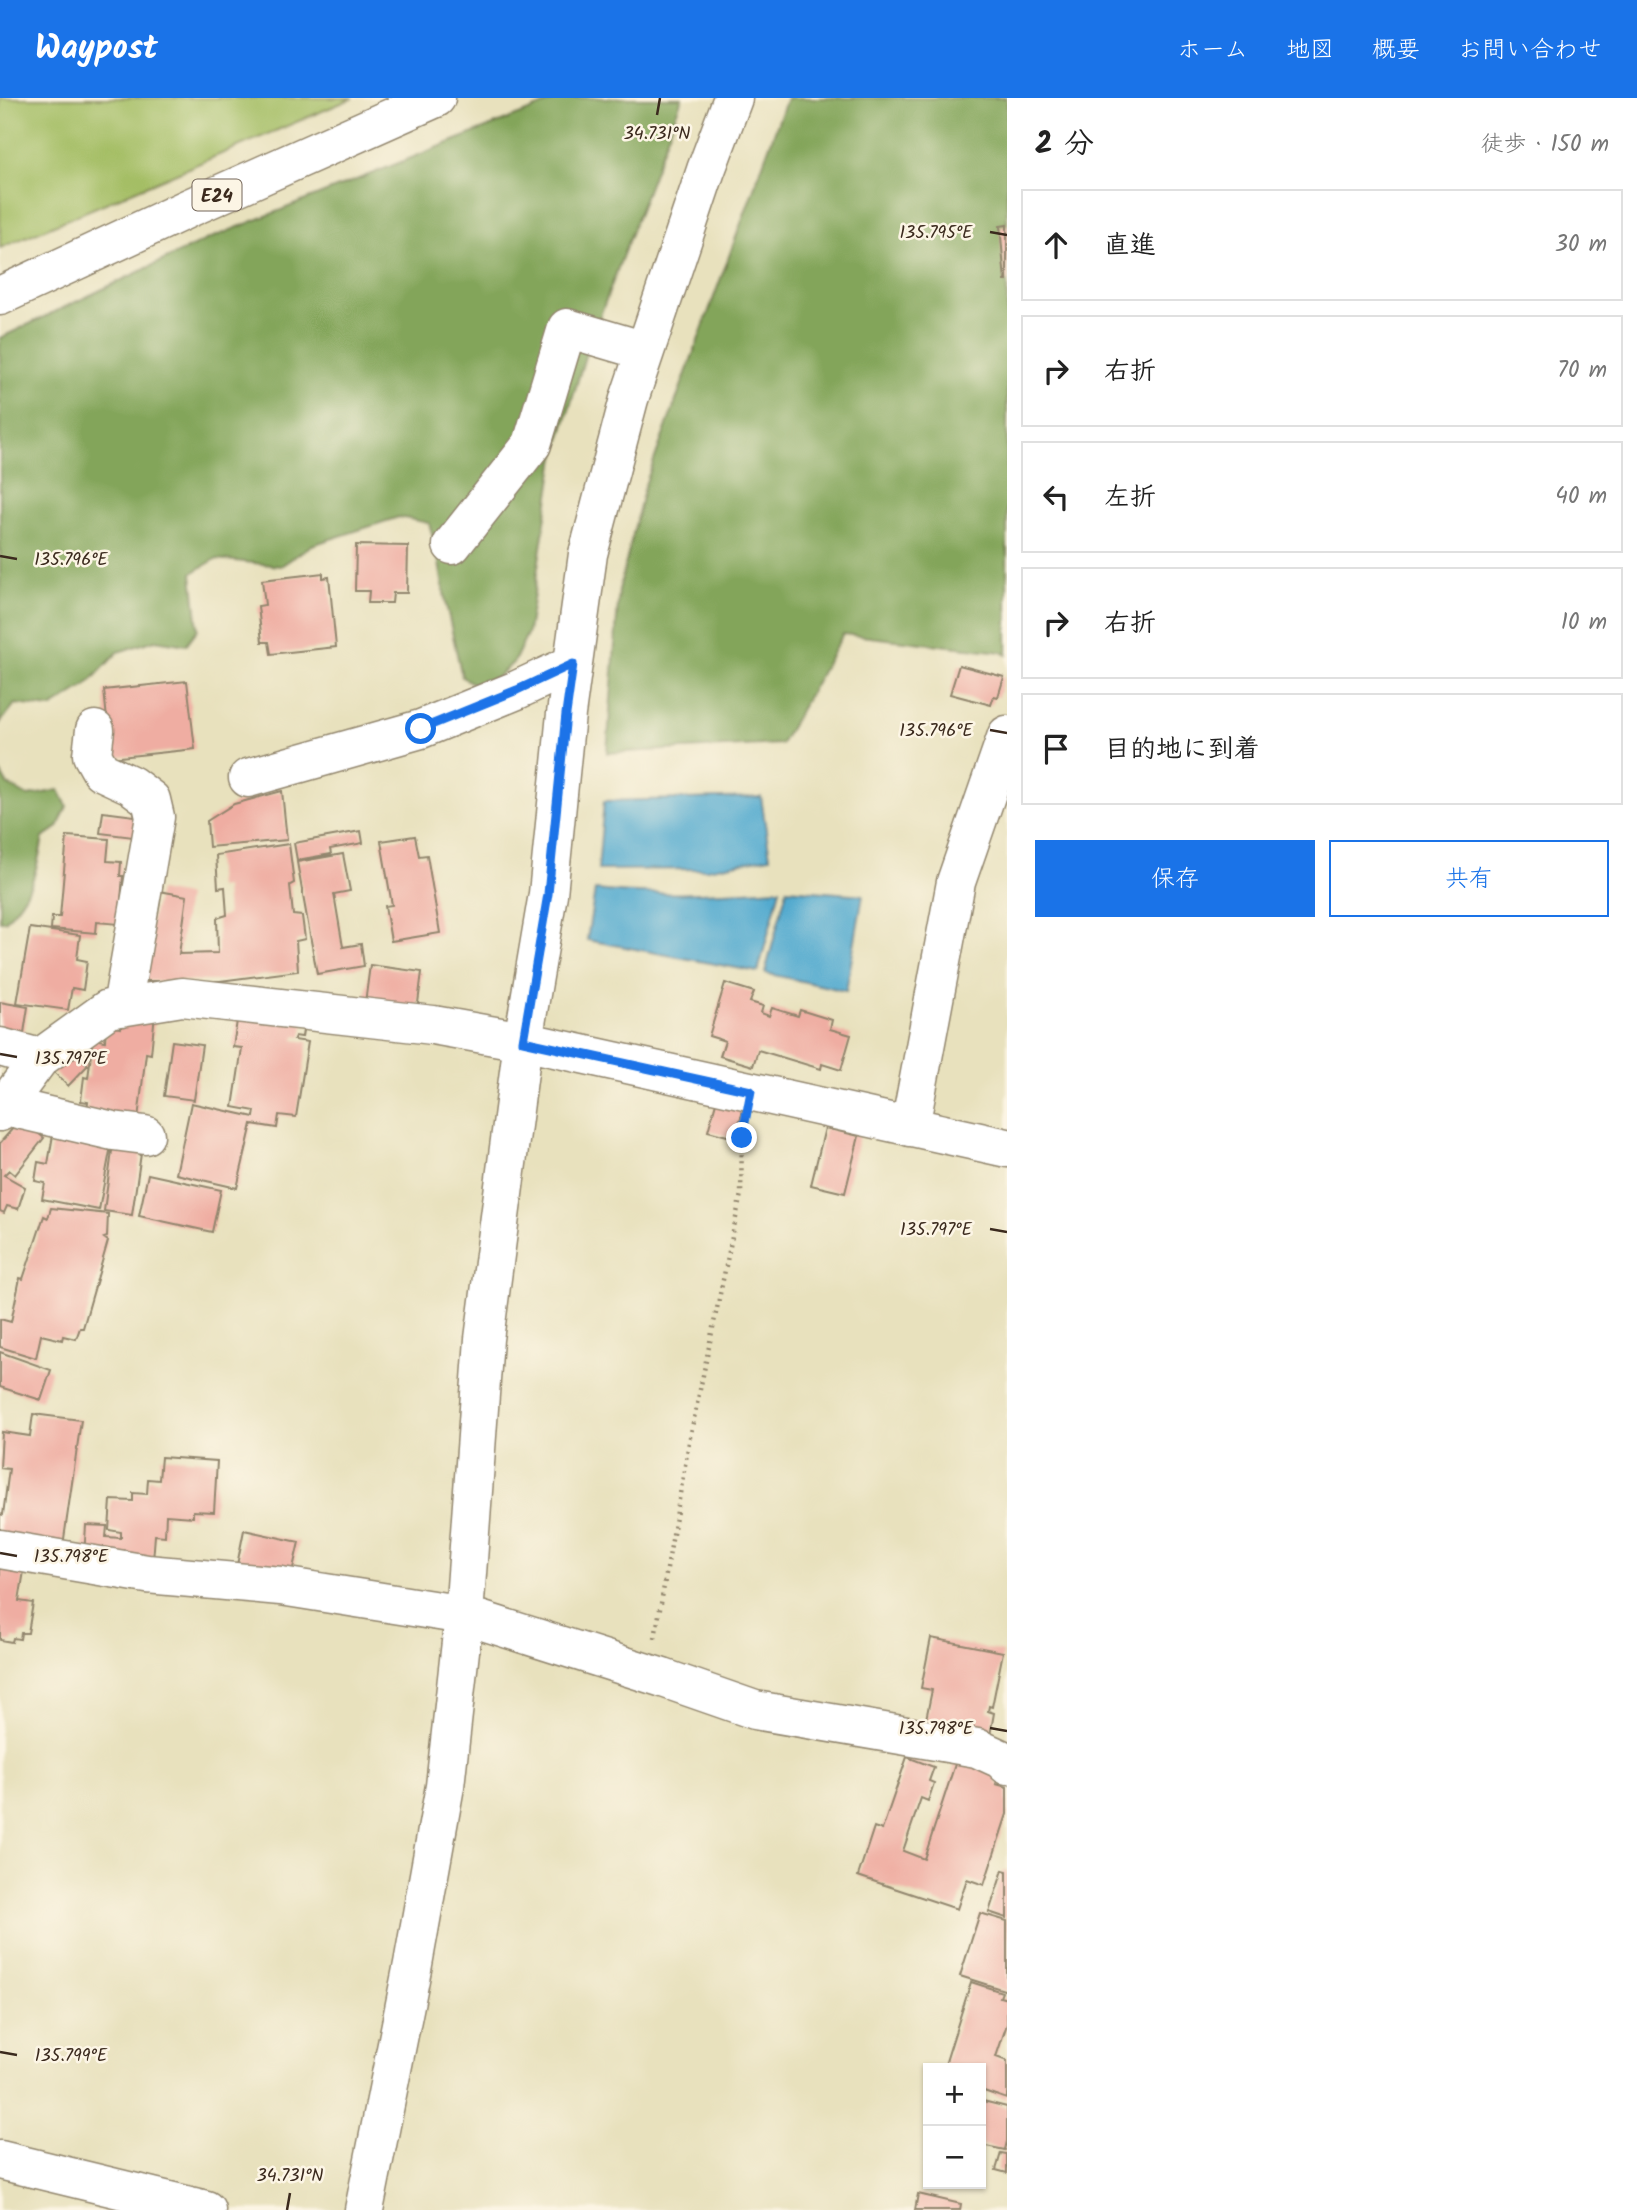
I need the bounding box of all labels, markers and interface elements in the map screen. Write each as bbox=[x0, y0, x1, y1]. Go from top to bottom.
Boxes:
text: Waypost bbox=[35, 23, 158, 76]
text: ホーム bbox=[1177, 31, 1248, 70]
text: 地図 bbox=[1286, 31, 1334, 70]
text: 概要 bbox=[1372, 31, 1420, 70]
text: お問い合わせ bbox=[1458, 31, 1602, 70]
text: 34.731°N bbox=[624, 120, 690, 149]
text: 2 分 bbox=[1035, 121, 1094, 169]
text: 徒歩 · 150 m bbox=[1480, 127, 1609, 163]
road number: E24 bbox=[192, 180, 242, 211]
text: 135.795°E bbox=[899, 219, 973, 248]
text: 直進 bbox=[1104, 225, 1156, 267]
icon: ahead bbox=[1037, 226, 1075, 264]
text: 30 m bbox=[1555, 227, 1607, 263]
text: 右折 bbox=[1104, 351, 1156, 393]
icon: right bbox=[1037, 352, 1075, 390]
text: 70 m bbox=[1557, 353, 1607, 389]
text: 左折 bbox=[1104, 477, 1156, 519]
icon: left bbox=[1037, 478, 1075, 516]
text: 40 m bbox=[1555, 479, 1607, 515]
text: 135.796°E bbox=[34, 546, 108, 575]
text: 右折 bbox=[1104, 603, 1156, 645]
icon: right bbox=[1037, 604, 1075, 642]
text: 10 m bbox=[1561, 605, 1607, 641]
route start bbox=[405, 713, 436, 744]
text: 135.796°E bbox=[899, 717, 973, 746]
text: 目的地に到着 bbox=[1104, 729, 1260, 771]
icon: arrive bbox=[1037, 730, 1075, 768]
button: 保存 bbox=[1035, 840, 1315, 917]
button: 共有 bbox=[1329, 840, 1609, 917]
text: 135.797°E bbox=[35, 1045, 107, 1074]
route end bbox=[726, 1122, 757, 1153]
text: 135.797°E bbox=[900, 1216, 972, 1245]
text: 135.798°E bbox=[34, 1543, 109, 1572]
text: 135.798°E bbox=[899, 1715, 974, 1744]
text: 135.799°E bbox=[35, 2042, 108, 2071]
map controls bbox=[923, 2063, 986, 2189]
button: + bbox=[923, 2063, 986, 2126]
button: − bbox=[923, 2126, 986, 2189]
text: 34.731°N bbox=[257, 2162, 323, 2191]

